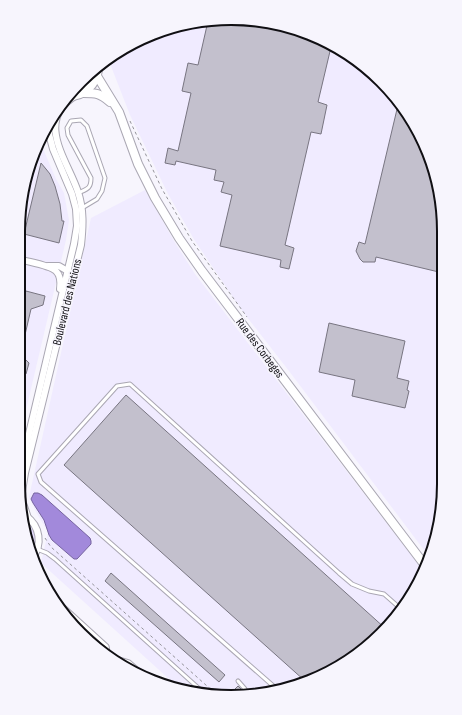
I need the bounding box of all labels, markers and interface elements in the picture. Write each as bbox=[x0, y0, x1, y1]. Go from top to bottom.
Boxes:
street label: Boulevard des Nations bbox=[49, 257, 85, 347]
street label: Rue des Corbeges bbox=[232, 315, 287, 381]

